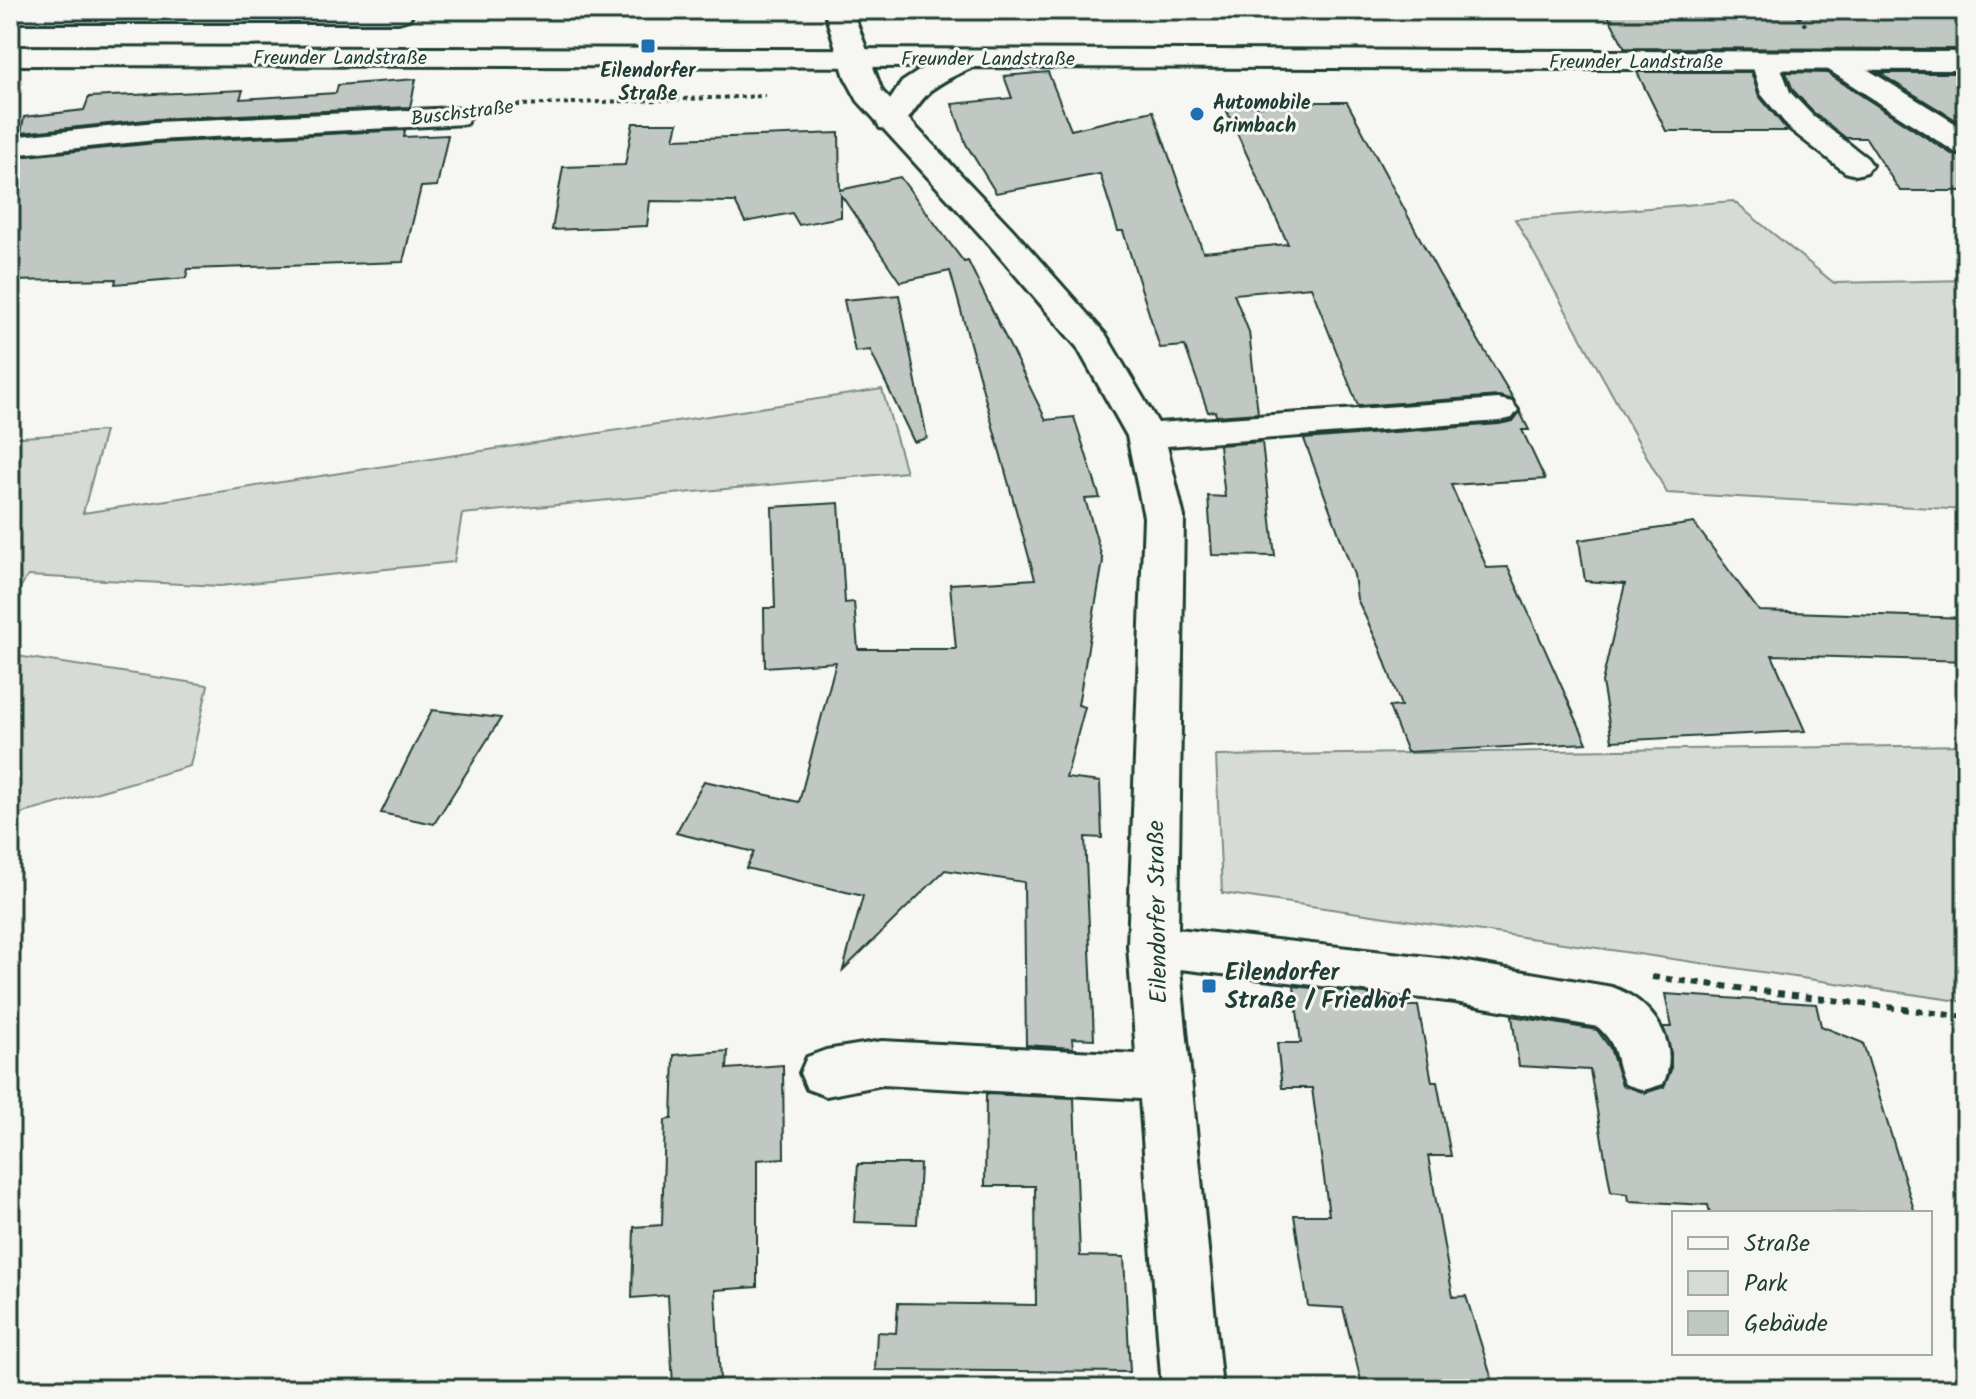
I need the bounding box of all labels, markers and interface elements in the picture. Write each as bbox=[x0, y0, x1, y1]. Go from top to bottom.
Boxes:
marker: Eilendorfer Straße bbox=[639, 37, 657, 55]
street label: Freunder Landstraße bbox=[253, 43, 427, 75]
street label: Freunder Landstraße bbox=[901, 44, 1075, 76]
street label: Freunder Landstraße bbox=[1549, 47, 1723, 79]
place label: Eilendorfer Straße bbox=[600, 56, 696, 111]
place label: Automobile Grimbach bbox=[1213, 88, 1311, 143]
street label: Buschstraße bbox=[409, 92, 516, 136]
marker: Automobile Grimbach bbox=[1188, 105, 1206, 123]
street label: Eilendorfer Straße bbox=[1137, 820, 1180, 1004]
place label: Eilendorfer Straße / Friedhof bbox=[1225, 954, 1411, 1021]
marker: Eilendorfer Straße / Friedhof bbox=[1200, 977, 1218, 995]
legend bbox=[1672, 1211, 1932, 1355]
text: Straße bbox=[1744, 1225, 1810, 1264]
text: Park bbox=[1744, 1265, 1788, 1304]
text: Gebäude bbox=[1744, 1305, 1828, 1344]

